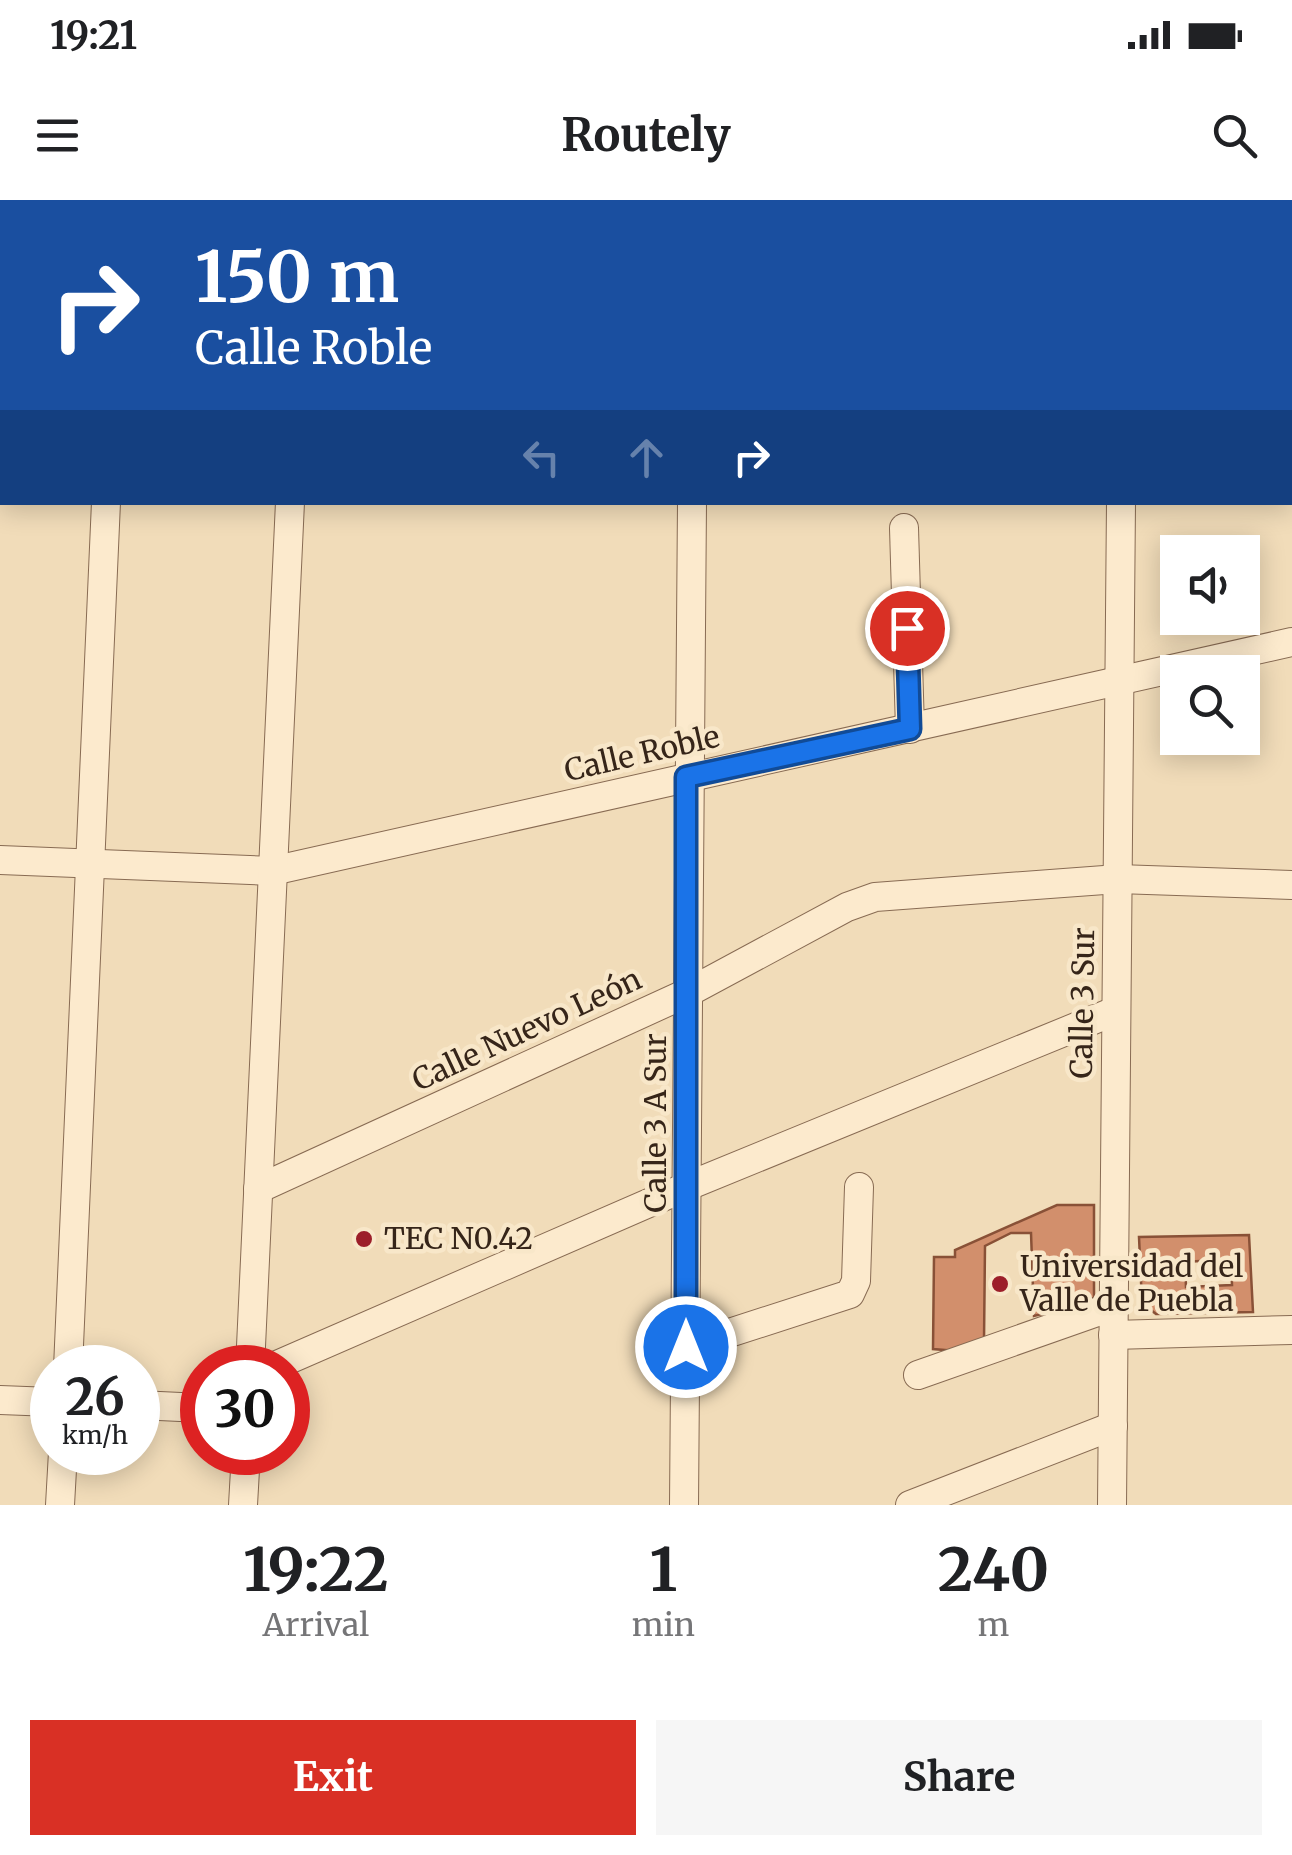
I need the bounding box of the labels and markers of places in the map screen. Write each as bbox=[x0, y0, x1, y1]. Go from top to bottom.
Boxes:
pin bbox=[865, 586, 950, 671]
place label: TEC N0.42 bbox=[384, 1219, 533, 1257]
marker: TEC N0.42 bbox=[353, 1228, 375, 1250]
place label: Universidad del Valle de Puebla bbox=[1019, 1247, 1243, 1319]
marker: Universidad del Valle de Puebla bbox=[989, 1273, 1011, 1295]

